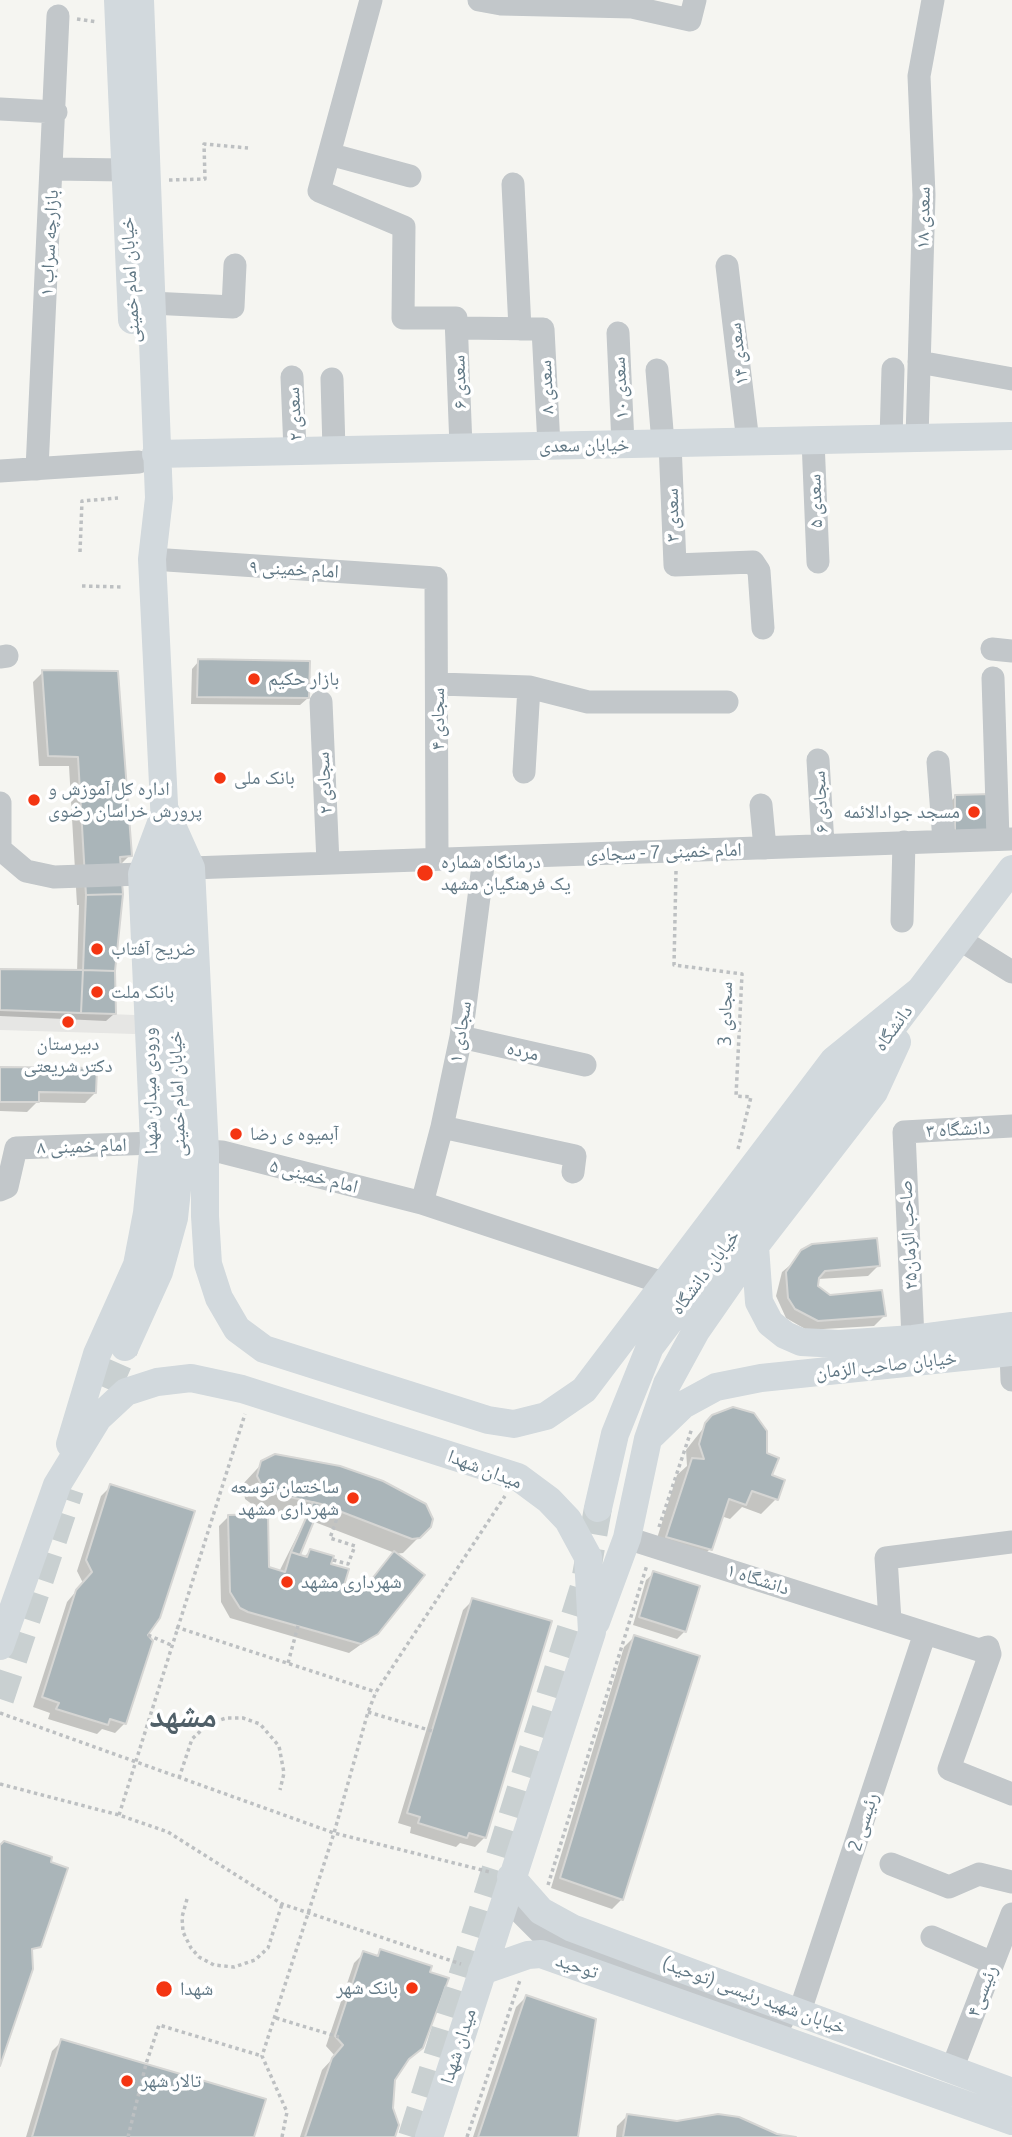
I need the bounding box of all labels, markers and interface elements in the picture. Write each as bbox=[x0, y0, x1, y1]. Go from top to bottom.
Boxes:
street label: سعدی ۱۸ bbox=[911, 187, 935, 249]
street label: بازارچه سراب ۱ bbox=[35, 189, 63, 297]
street label: خیابان امام خمینی bbox=[115, 216, 145, 344]
street label: سعدی ۱۴ bbox=[723, 322, 753, 386]
street label: سعدی ۶ bbox=[447, 355, 471, 409]
street label: سعدی ۱۰ bbox=[607, 356, 633, 420]
street label: سعدی ۸ bbox=[533, 359, 559, 415]
street label: سعدی ۲ bbox=[281, 386, 307, 442]
street label: خیابان سعدی bbox=[539, 433, 629, 457]
street label: سعدی ۵ bbox=[803, 474, 827, 528]
street label: سعدی ۳ bbox=[660, 488, 684, 542]
street label: امام خمینی ۹ bbox=[249, 555, 339, 583]
place label: بازار حکیم bbox=[268, 668, 339, 690]
marker: بازار حکیم bbox=[246, 671, 262, 687]
street label: سجادی ۴ bbox=[427, 688, 449, 750]
street label: سجادی ۲ bbox=[311, 751, 337, 815]
place label: بانک ملی bbox=[234, 767, 295, 789]
marker: بانک ملی bbox=[212, 770, 228, 786]
street label: سجادی ۶ bbox=[807, 770, 833, 834]
place label: اداره کل آموزش و پرورش خراسان رضوی bbox=[48, 778, 202, 822]
marker: اداره کل آموزش و پرورش خراسان رضوی bbox=[26, 792, 42, 808]
place label: مسجد جوادالائمه bbox=[843, 801, 960, 823]
marker: مسجد جوادالائمه bbox=[966, 804, 982, 820]
street label: امام خمینی 7 - سجادی bbox=[586, 838, 742, 866]
place label: درمانگاه شماره یک فرهنگیان مشهد bbox=[441, 851, 571, 895]
marker: درمانگاه شماره یک فرهنگیان مشهد bbox=[415, 863, 435, 883]
place label: ضریح آفتاب bbox=[111, 938, 196, 960]
marker: ضریح آفتاب bbox=[89, 941, 105, 957]
place label: بانک ملت bbox=[111, 981, 174, 1003]
street label: سجادی 3 bbox=[713, 981, 737, 1047]
marker: بانک ملت bbox=[89, 984, 105, 1000]
street label: سجادی ۱ bbox=[444, 999, 476, 1065]
street label: دانشگاه bbox=[869, 1000, 917, 1056]
marker: دبیرستان دکتر شریعتی bbox=[60, 1014, 76, 1030]
street label: ورودی میدان شهدا bbox=[137, 1027, 163, 1155]
street label: خیابان امام خمینی bbox=[163, 1031, 191, 1157]
place label: دبیرستان دکتر شریعتی bbox=[23, 1033, 113, 1077]
street label: مرده bbox=[505, 1036, 541, 1066]
street label: دانشگاه ۳ bbox=[925, 1116, 991, 1142]
place label: آبمیوه ی رضا bbox=[250, 1123, 339, 1145]
marker: آبمیوه ی رضا bbox=[228, 1126, 244, 1142]
street label: امام خمینی ۸ bbox=[37, 1133, 127, 1159]
street label: امام خمینی ۵ bbox=[268, 1154, 360, 1198]
street label: صاحب الزمان۲۵ bbox=[894, 1180, 922, 1290]
street label: خیابان دانشگاه bbox=[666, 1225, 744, 1319]
street label: خیابان صاحب الزمان bbox=[814, 1346, 958, 1384]
street label: میدان شهدا bbox=[445, 1444, 525, 1494]
place label: ساختمان توسعه شهرداری مشهد bbox=[230, 1476, 339, 1520]
marker: ساختمان توسعه شهرداری مشهد bbox=[345, 1490, 361, 1506]
street label: دانشگاه ۱ bbox=[724, 1558, 792, 1600]
place label: شهرداری مشهد bbox=[301, 1571, 402, 1593]
marker: شهرداری مشهد bbox=[279, 1574, 295, 1590]
district label: مشهد bbox=[149, 1696, 217, 1736]
street label: رئیسی 2 bbox=[843, 1790, 883, 1854]
street label: توحید bbox=[553, 1948, 601, 1984]
street label: خیابان شهید رئیسی (توحید) bbox=[659, 1951, 849, 2039]
street label: رئیسی۴ bbox=[962, 1962, 1002, 2020]
place label: بانک شهر bbox=[336, 1977, 398, 1999]
place label: شهدا bbox=[180, 1978, 213, 2000]
marker: شهدا bbox=[154, 1979, 174, 1999]
marker: بانک شهر bbox=[404, 1980, 420, 1996]
street label: میدان شهدا bbox=[435, 2005, 481, 2087]
place label: تالار شهر bbox=[141, 2070, 201, 2092]
marker: تالار شهر bbox=[119, 2073, 135, 2089]

